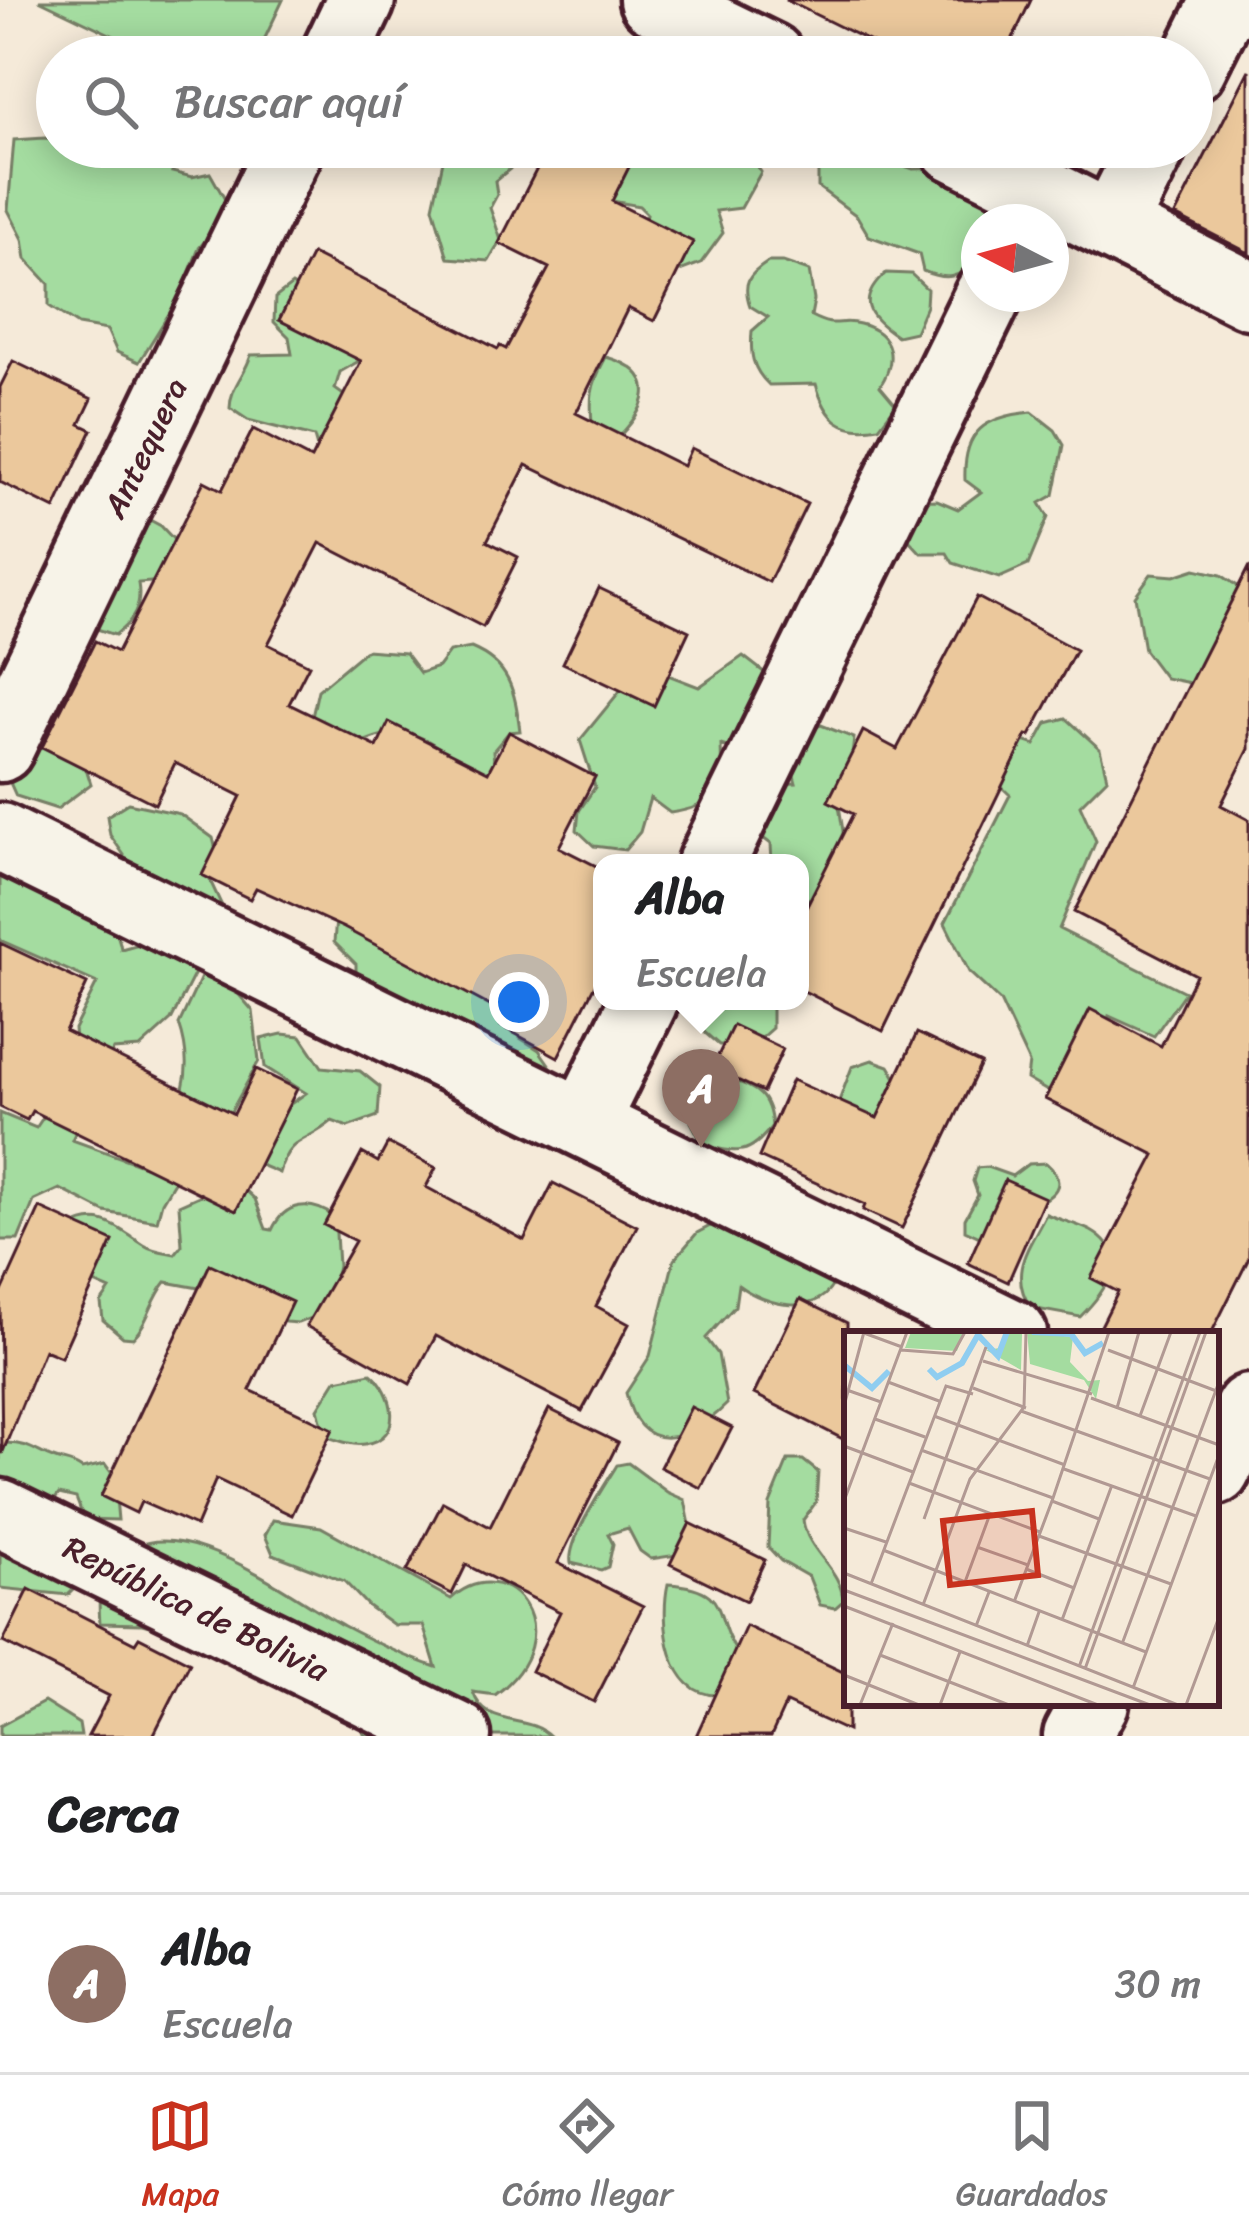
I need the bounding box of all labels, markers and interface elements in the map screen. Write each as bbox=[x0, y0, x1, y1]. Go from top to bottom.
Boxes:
search box bbox=[36, 36, 1213, 168]
text: Buscar aquí bbox=[174, 62, 403, 142]
icon: search bbox=[78, 69, 144, 135]
north arrow bbox=[961, 204, 1069, 312]
street label: Antequera bbox=[85, 368, 204, 529]
popup bbox=[593, 854, 809, 1010]
text: Alba bbox=[636, 858, 725, 938]
text: Escuela bbox=[636, 938, 766, 1007]
your location bbox=[489, 972, 549, 1032]
pin: A bbox=[662, 1049, 740, 1148]
inset map bbox=[844, 1331, 1219, 1706]
street label: República de Bolivia bbox=[53, 1519, 339, 1699]
text: Cerca bbox=[48, 1769, 178, 1859]
text: Alba bbox=[162, 1909, 251, 1989]
text: A bbox=[74, 1949, 100, 2018]
text: 30 m bbox=[1115, 1949, 1201, 2018]
text: Escuela bbox=[162, 1989, 293, 2058]
tab: Mapa bbox=[142, 2093, 219, 2223]
tab: Cómo llegar bbox=[502, 2093, 673, 2223]
tab: Guardados bbox=[956, 2093, 1107, 2223]

